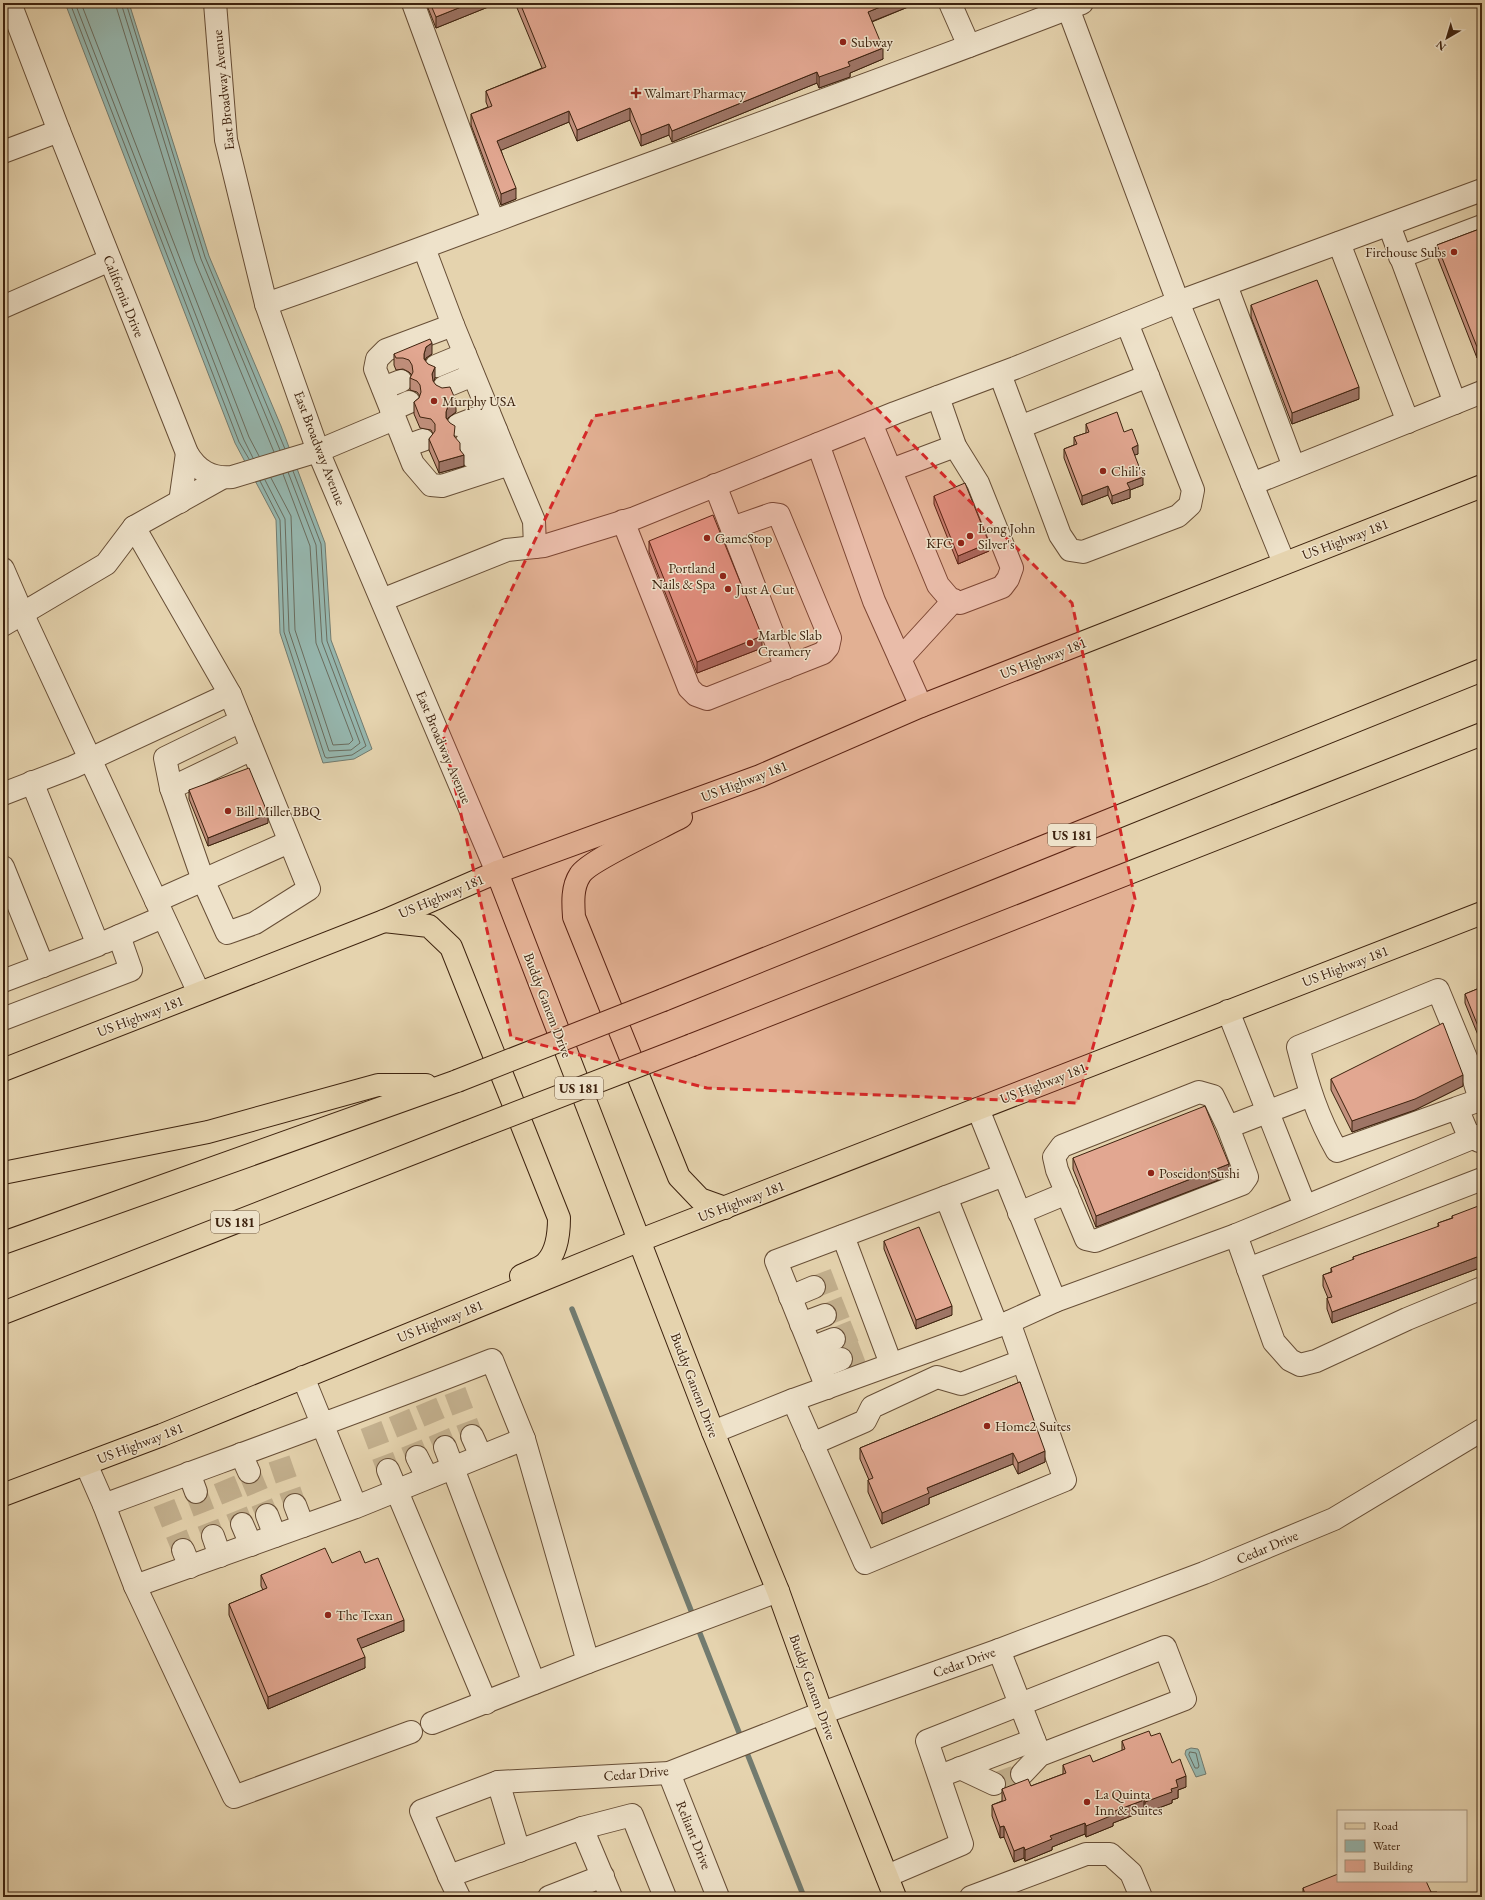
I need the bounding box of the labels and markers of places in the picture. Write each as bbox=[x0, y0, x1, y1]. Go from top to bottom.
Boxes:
place label: Subway bbox=[851, 33, 894, 51]
marker: Subway bbox=[838, 37, 848, 47]
place label: Walmart Pharmacy bbox=[644, 84, 747, 102]
marker: Walmart Pharmacy bbox=[631, 88, 641, 98]
place label: Firehouse Subs bbox=[1365, 243, 1446, 261]
marker: Firehouse Subs bbox=[1449, 247, 1459, 257]
place label: Murphy USA bbox=[442, 392, 516, 410]
marker: Murphy USA bbox=[429, 396, 439, 406]
place label: Chili's bbox=[1111, 462, 1146, 480]
marker: Chili's bbox=[1098, 466, 1108, 476]
place label: Long John Silver's bbox=[978, 519, 1036, 553]
place label: GameStop bbox=[715, 529, 772, 547]
marker: Long John Silver's bbox=[965, 531, 975, 541]
marker: GameStop bbox=[702, 533, 712, 543]
place label: KFC bbox=[926, 534, 953, 552]
marker: KFC bbox=[956, 538, 966, 548]
place label: Portland Nails & Spa bbox=[652, 559, 716, 593]
marker: Portland Nails & Spa bbox=[718, 571, 728, 581]
place label: Just A Cut bbox=[735, 580, 795, 598]
marker: Just A Cut bbox=[723, 584, 733, 594]
place label: Marble Slab Creamery bbox=[758, 626, 822, 660]
marker: Marble Slab Creamery bbox=[745, 638, 755, 648]
place label: Bill Miller BBQ bbox=[236, 802, 322, 820]
marker: Bill Miller BBQ bbox=[223, 806, 233, 816]
place label: Poseidon Sushi bbox=[1159, 1164, 1240, 1182]
marker: Poseidon Sushi bbox=[1146, 1168, 1156, 1178]
place label: Home2 Suites bbox=[995, 1417, 1071, 1435]
marker: Home2 Suites bbox=[982, 1421, 992, 1431]
place label: The Texan bbox=[336, 1606, 393, 1624]
marker: The Texan bbox=[323, 1610, 333, 1620]
place label: La Quinta Inn & Suites bbox=[1095, 1785, 1163, 1819]
marker: La Quinta Inn & Suites bbox=[1082, 1797, 1092, 1807]

